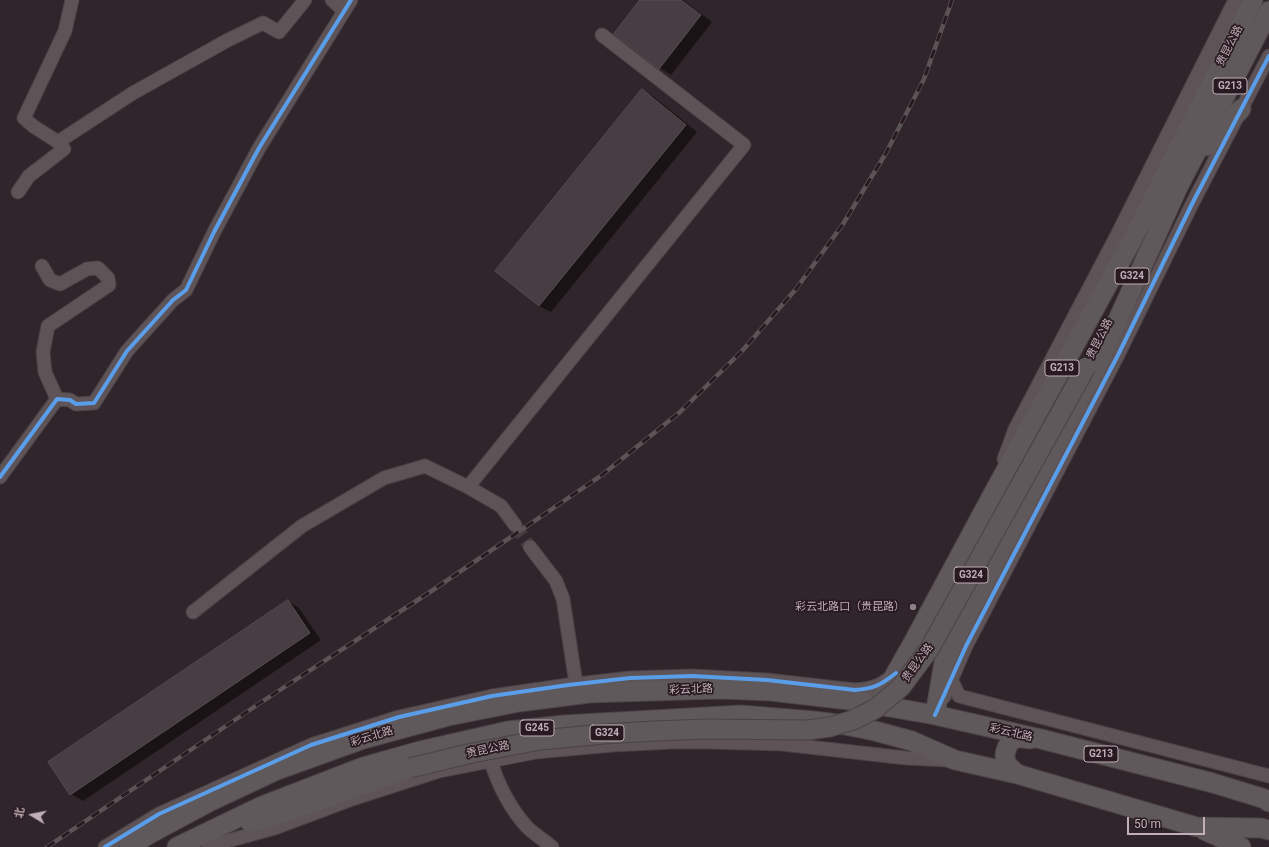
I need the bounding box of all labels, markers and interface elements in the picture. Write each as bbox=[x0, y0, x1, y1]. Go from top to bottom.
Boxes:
street label: 贵昆公路 bbox=[1214, 23, 1246, 69]
road number: G213 bbox=[1213, 78, 1247, 94]
road number: G324 bbox=[1115, 268, 1149, 284]
street label: 贵昆公路 bbox=[1084, 316, 1116, 362]
road number: G213 bbox=[1045, 360, 1079, 376]
road number: G324 bbox=[954, 567, 988, 583]
place label: 彩云北路口（贵昆路） bbox=[795, 600, 905, 614]
marker: 彩云北路口（贵昆路） bbox=[908, 602, 918, 612]
street label: 贵昆公路 bbox=[900, 641, 936, 685]
street label: 彩云北路 bbox=[669, 683, 713, 697]
road number: G245 bbox=[520, 720, 554, 736]
street label: 彩云北路 bbox=[988, 722, 1034, 744]
street label: 彩云北路 bbox=[349, 724, 395, 750]
road number: G324 bbox=[590, 725, 624, 741]
street label: 贵昆公路 bbox=[465, 739, 511, 761]
road number: G213 bbox=[1084, 746, 1118, 762]
north arrow bbox=[12, 795, 52, 835]
text: 北 bbox=[12, 806, 27, 819]
scale bar bbox=[1129, 809, 1207, 835]
text: 50 m bbox=[1134, 817, 1161, 831]

